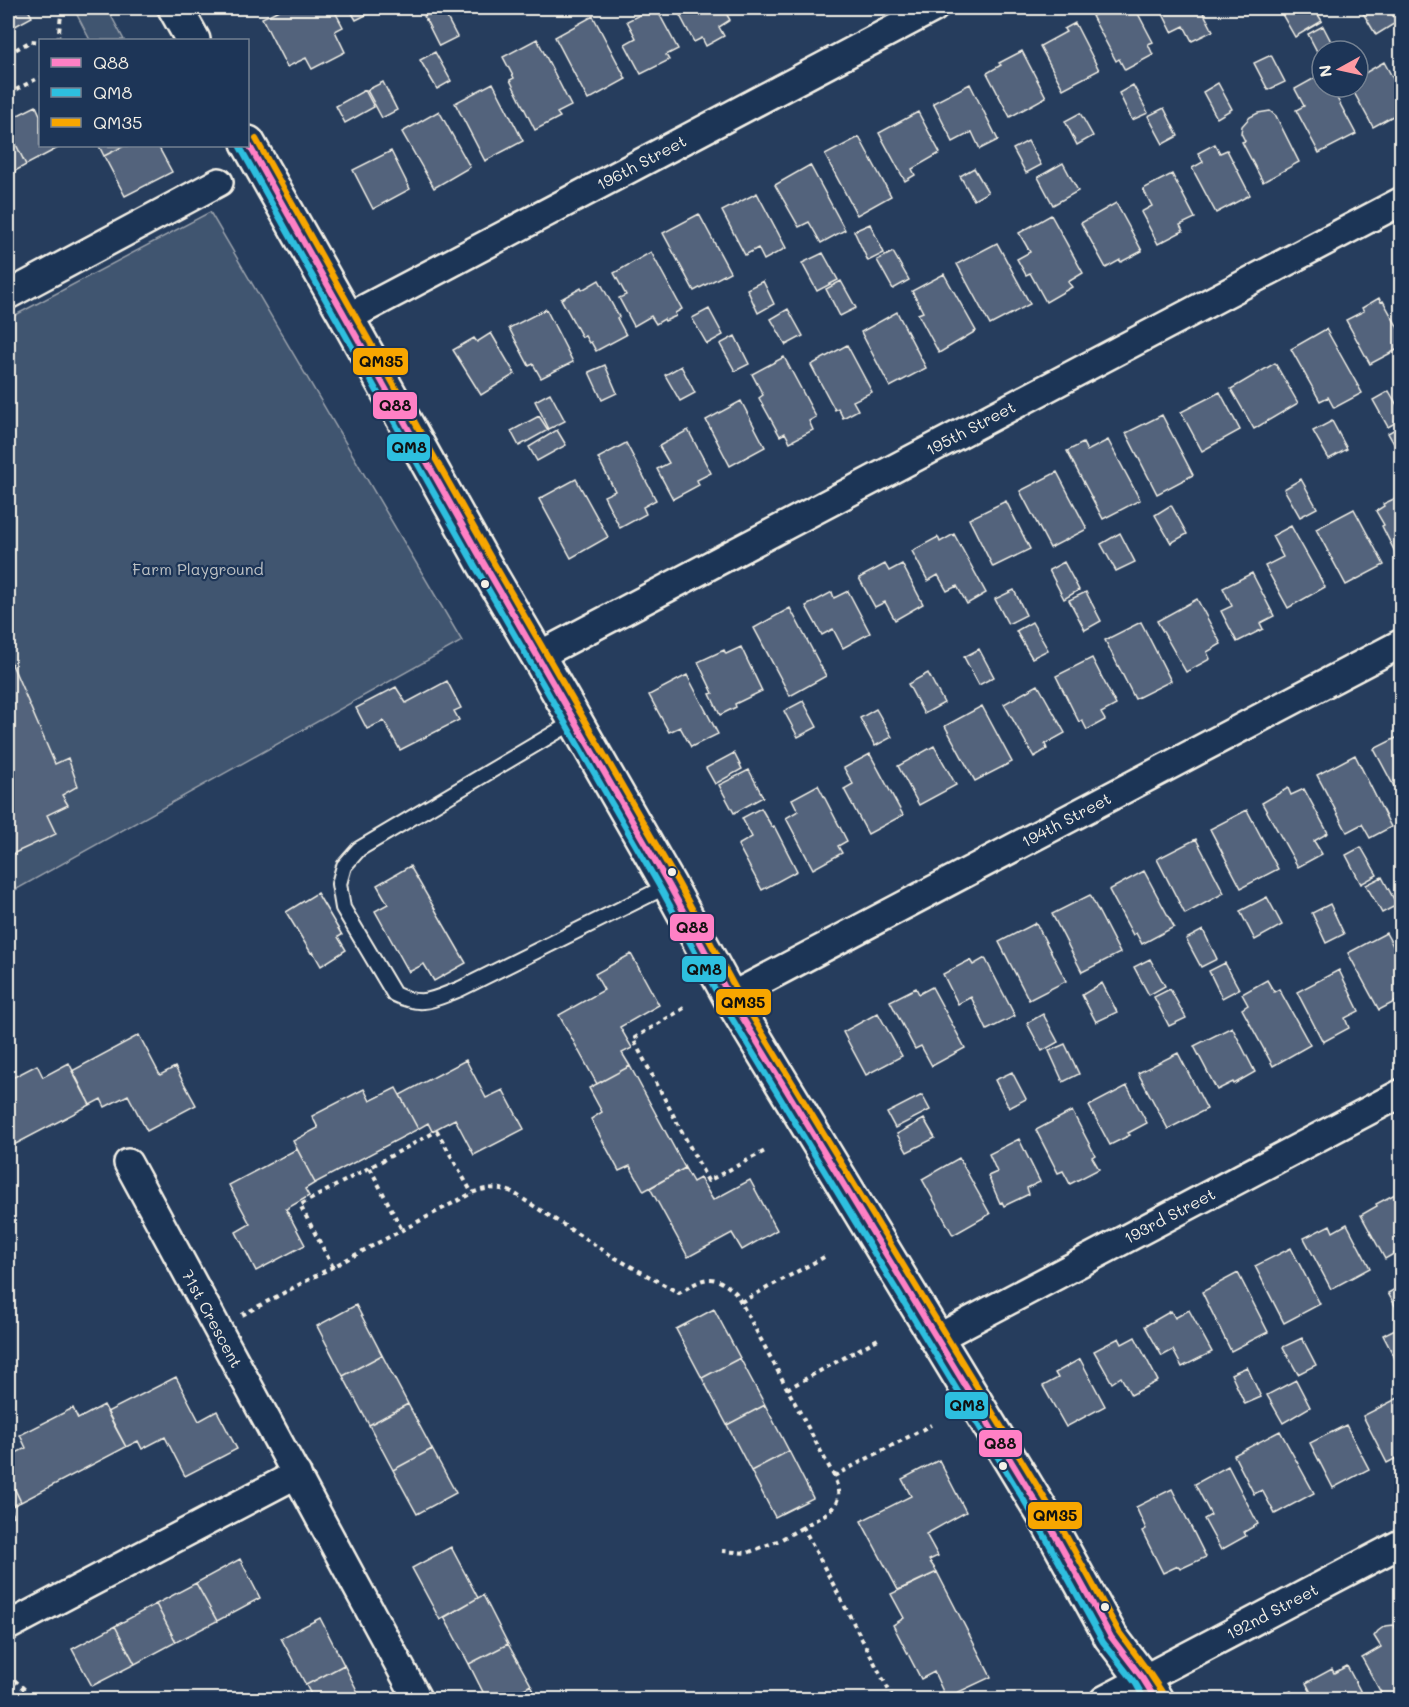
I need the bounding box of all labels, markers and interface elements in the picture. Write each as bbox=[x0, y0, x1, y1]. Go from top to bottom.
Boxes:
legend bbox=[39, 39, 249, 147]
north arrow bbox=[1310, 39, 1370, 99]
text: Q88 bbox=[93, 50, 129, 74]
text: N bbox=[1313, 64, 1336, 79]
text: QM8 bbox=[93, 80, 132, 104]
text: QM35 bbox=[93, 110, 142, 134]
street label: 196th Street bbox=[593, 130, 690, 194]
line badge: QM35 bbox=[352, 347, 409, 376]
text: QM35 bbox=[359, 350, 403, 371]
line badge: Q88 bbox=[372, 391, 418, 420]
text: Q88 bbox=[379, 394, 411, 415]
street label: 195th Street bbox=[922, 396, 1019, 460]
line badge: QM8 bbox=[386, 433, 431, 462]
text: QM8 bbox=[391, 436, 427, 457]
park label: Farm Playground bbox=[132, 558, 264, 579]
unlabelled marker bbox=[479, 578, 491, 590]
street label: 194th Street bbox=[1018, 787, 1114, 852]
unlabelled marker bbox=[666, 866, 678, 878]
line badge: Q88 bbox=[669, 913, 715, 942]
text: Q88 bbox=[676, 916, 708, 937]
line badge: QM8 bbox=[681, 955, 727, 983]
text: QM8 bbox=[686, 958, 722, 979]
line badge: QM35 bbox=[715, 988, 772, 1016]
text: QM35 bbox=[721, 991, 765, 1012]
street label: 193rd Street bbox=[1120, 1183, 1218, 1248]
street label: 71st Crescent bbox=[178, 1266, 248, 1371]
line badge: QM8 bbox=[944, 1391, 989, 1420]
text: QM8 bbox=[949, 1394, 985, 1415]
line badge: Q88 bbox=[978, 1429, 1023, 1458]
text: Q88 bbox=[984, 1432, 1016, 1453]
unlabelled marker bbox=[997, 1460, 1009, 1472]
line badge: QM35 bbox=[1027, 1501, 1083, 1530]
text: QM35 bbox=[1033, 1504, 1077, 1525]
street label: 192nd Street bbox=[1222, 1578, 1321, 1644]
unlabelled marker bbox=[1099, 1601, 1111, 1613]

